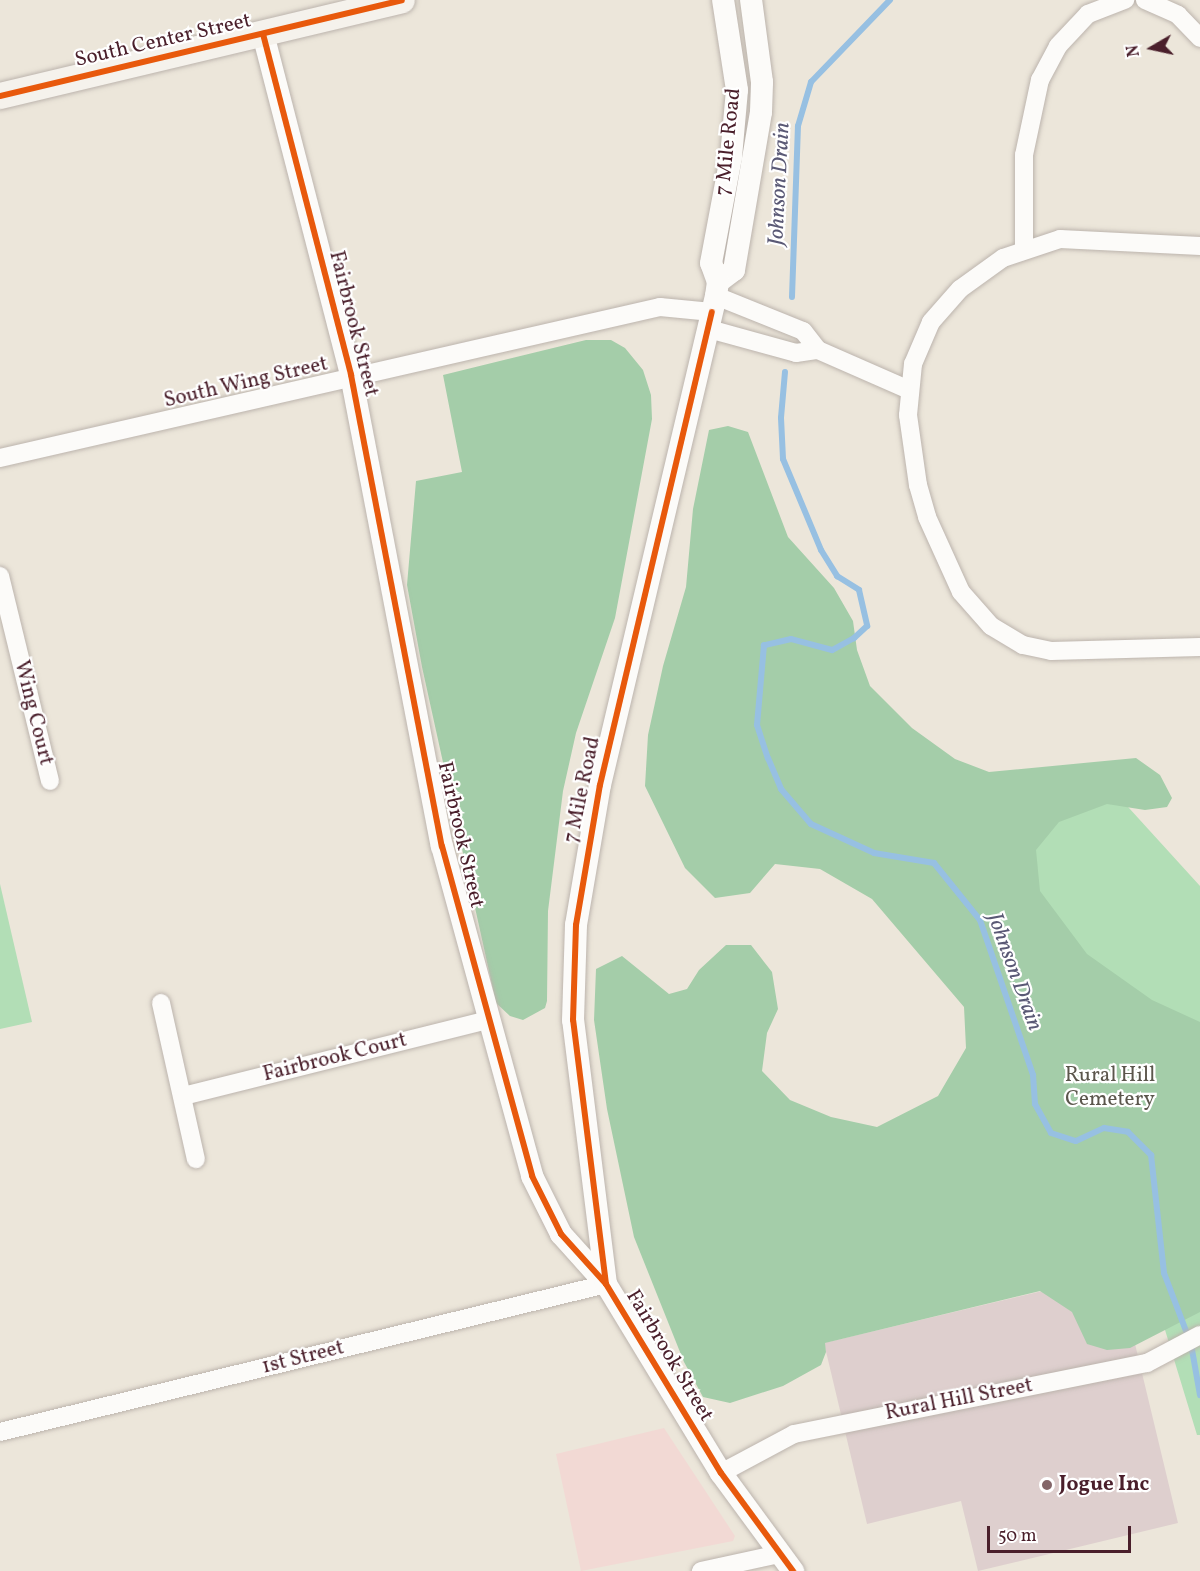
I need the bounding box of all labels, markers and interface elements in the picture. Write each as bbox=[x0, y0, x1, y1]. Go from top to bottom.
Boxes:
street label: South Center Street bbox=[72, 8, 254, 74]
north arrow bbox=[1122, 18, 1182, 78]
text: N bbox=[1122, 43, 1146, 58]
street label: 7 Mile Road bbox=[711, 87, 747, 197]
water label: Johnson Drain bbox=[764, 122, 796, 246]
street label: Fairbrook Street bbox=[323, 248, 383, 400]
street label: South Wing Street bbox=[161, 352, 331, 414]
street label: Wing Court bbox=[8, 658, 58, 768]
street label: 7 Mile Road bbox=[559, 735, 607, 845]
street label: Fairbrook Street bbox=[431, 759, 489, 911]
water label: Johnson Drain bbox=[981, 910, 1047, 1034]
street label: Fairbrook Court bbox=[261, 1028, 409, 1088]
park label: Rural Hill Cemetery bbox=[1065, 1063, 1155, 1113]
street label: Fairbrook Street bbox=[620, 1285, 718, 1427]
street label: 1st Street bbox=[259, 1336, 347, 1380]
street label: Rural Hill Street bbox=[883, 1373, 1035, 1427]
place label: Jogue Inc bbox=[1059, 1472, 1149, 1498]
marker: Jogue Inc bbox=[1040, 1478, 1054, 1492]
scale bar bbox=[990, 1514, 1134, 1552]
text: 50 m bbox=[998, 1524, 1037, 1549]

